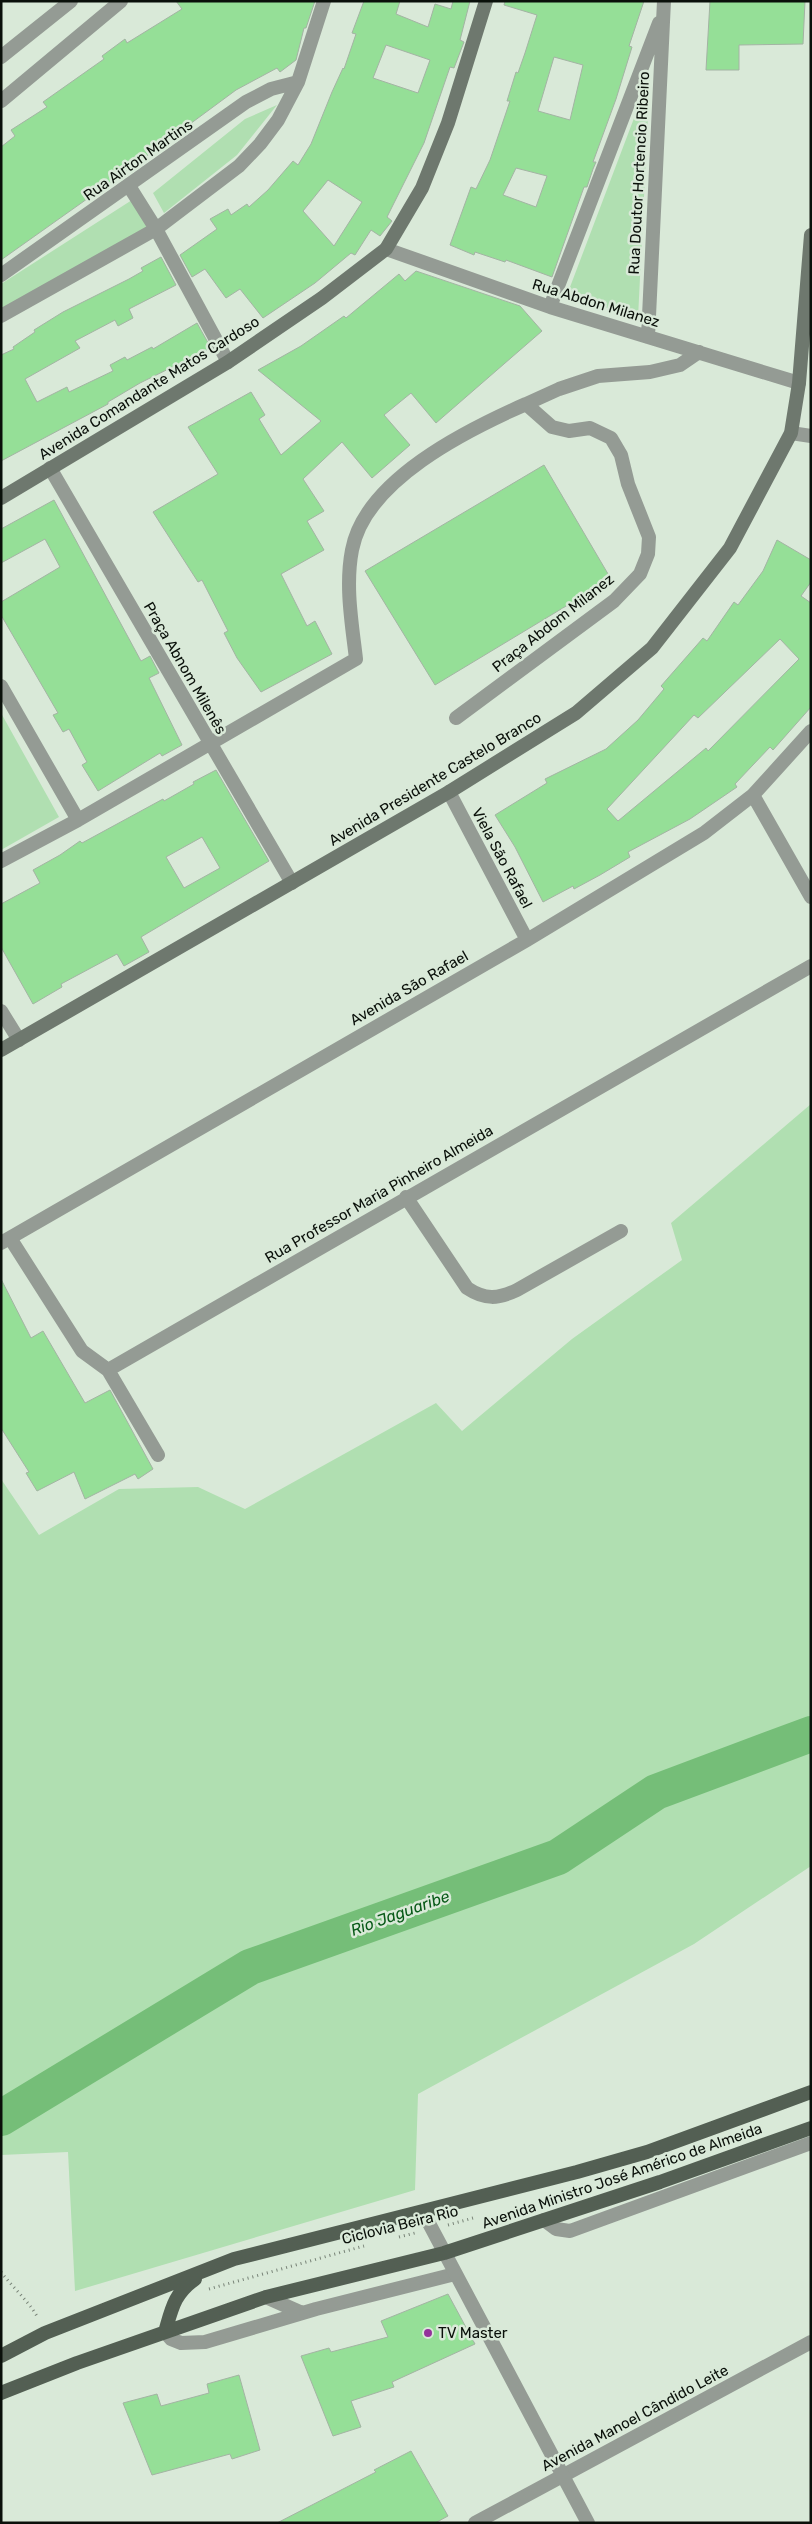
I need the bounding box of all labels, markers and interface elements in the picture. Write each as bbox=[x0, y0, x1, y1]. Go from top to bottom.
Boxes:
street label: Rua Doutor Hortencio Ribeiro bbox=[625, 71, 653, 275]
street label: Rua Airton Martins bbox=[80, 115, 196, 204]
street label: Rua Abdon Milanez bbox=[530, 275, 662, 331]
street label: Avenida Comandante Matos Cardoso bbox=[35, 312, 263, 464]
street label: Praça Abdom Milanez bbox=[489, 570, 618, 676]
street label: Praça Abnom Milenês bbox=[140, 599, 230, 738]
street label: Avenida Presidente Castelo Branco bbox=[325, 708, 545, 850]
street label: Viela São Rafael bbox=[468, 805, 536, 911]
street label: Avenida São Rafael bbox=[347, 947, 471, 1029]
street label: Rua Professor Maria Pinheiro Almeida bbox=[262, 1121, 496, 1267]
water label: Rio Jaguaribe bbox=[348, 1886, 452, 1940]
street label: Avenida Ministro José Américo de Almeida bbox=[480, 2119, 764, 2233]
street label: Ciclovia Beira Rio bbox=[340, 2202, 460, 2248]
place label: TV Master bbox=[438, 2324, 508, 2342]
marker: TV Master bbox=[422, 2327, 434, 2339]
street label: Avenida Manoel Cândido Leite bbox=[539, 2361, 731, 2475]

